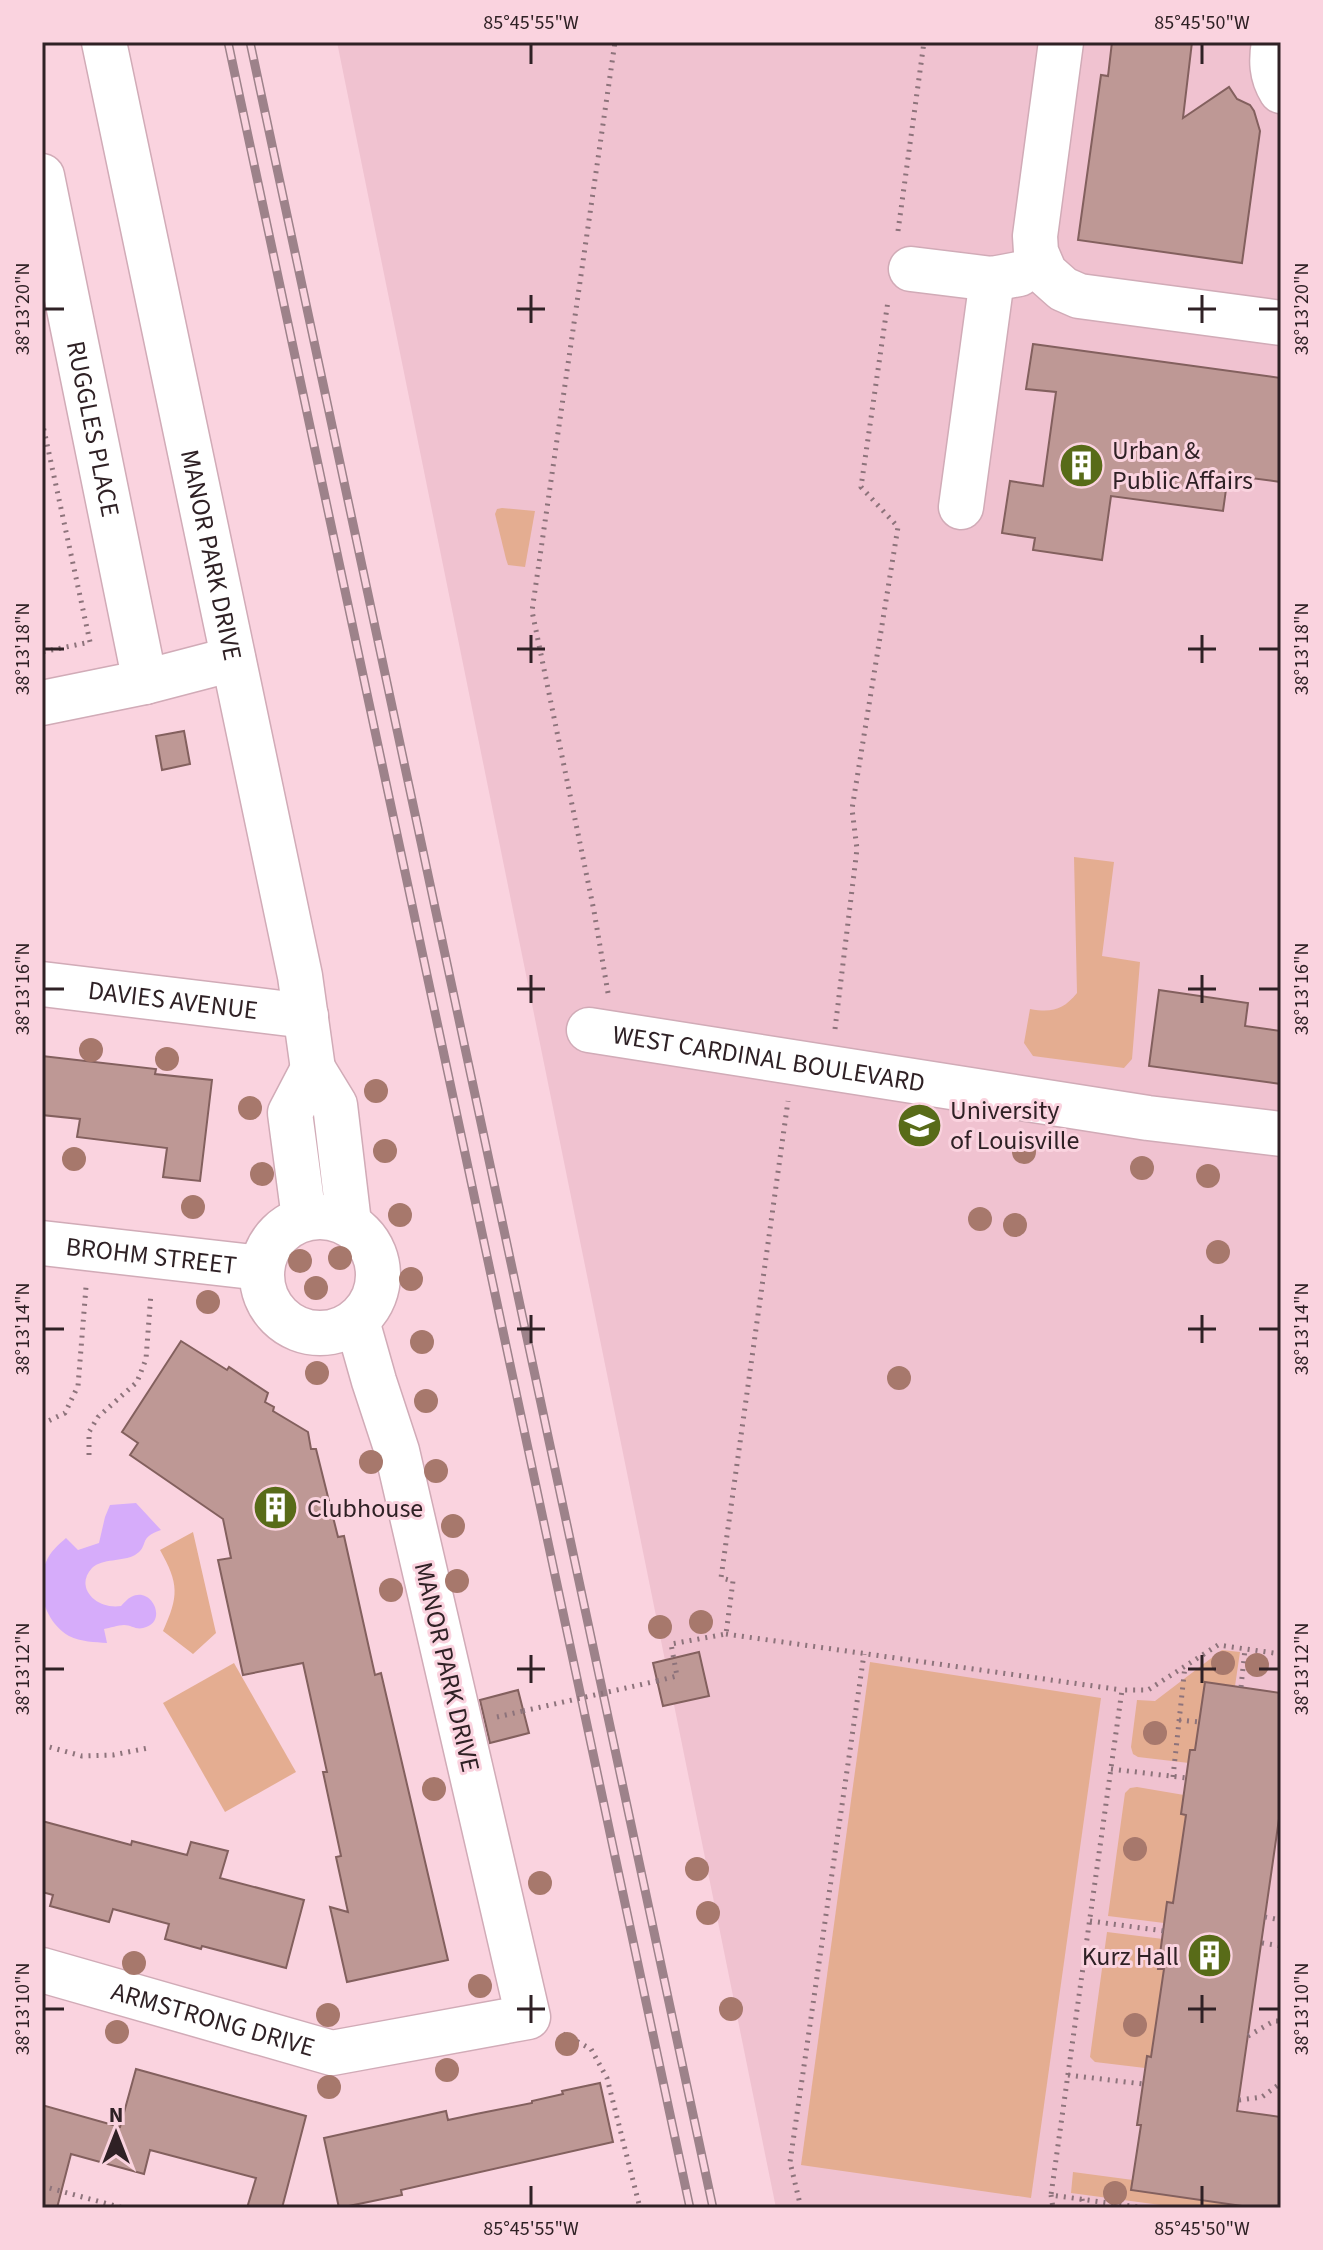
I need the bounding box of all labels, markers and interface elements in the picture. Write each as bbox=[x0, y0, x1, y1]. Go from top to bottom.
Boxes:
text: 85°45'55"W bbox=[483, 9, 579, 37]
text: 85°45'50"W bbox=[1154, 9, 1250, 37]
text: 38°13'20"N bbox=[9, 263, 37, 355]
text: 38°13'20"N bbox=[1288, 263, 1316, 355]
street label: RUGGLES PLACE bbox=[57, 337, 129, 520]
place label: Urban & Public Affairs bbox=[1112, 432, 1253, 499]
building icon: Urban & Public Affairs bbox=[1057, 441, 1105, 489]
street label: MANOR PARK DRIVE bbox=[171, 446, 252, 664]
text: 38°13'18"N bbox=[9, 603, 37, 695]
text: 38°13'18"N bbox=[1288, 603, 1316, 695]
text: 38°13'16"N bbox=[9, 943, 37, 1035]
text: 38°13'16"N bbox=[1288, 943, 1316, 1035]
street label: DAVIES AVENUE bbox=[86, 971, 260, 1029]
street label: WEST CARDINAL BOULEVARD bbox=[610, 1015, 928, 1101]
place label: University of Louisville bbox=[950, 1092, 1079, 1159]
school or university icon: University of Louisville bbox=[895, 1101, 943, 1149]
street label: BROHM STREET bbox=[64, 1227, 239, 1284]
text: 38°13'14"N bbox=[9, 1283, 37, 1375]
text: 38°13'14"N bbox=[1288, 1283, 1316, 1375]
building icon: Clubhouse bbox=[252, 1484, 300, 1532]
place label: Clubhouse bbox=[307, 1490, 423, 1527]
street label: MANOR PARK DRIVE bbox=[405, 1558, 489, 1776]
text: 38°13'12"N bbox=[9, 1623, 37, 1715]
text: 38°13'12"N bbox=[1288, 1623, 1316, 1715]
building icon: Kurz Hall bbox=[1186, 1932, 1234, 1980]
place label: Kurz Hall bbox=[1082, 1938, 1179, 1975]
text: 38°13'10"N bbox=[9, 1963, 37, 2055]
text: 38°13'10"N bbox=[1288, 1963, 1316, 2055]
street label: ARMSTRONG DRIVE bbox=[107, 1972, 319, 2066]
north arrow bbox=[76, 2094, 156, 2174]
text: N bbox=[109, 2099, 123, 2131]
text: 85°45'55"W bbox=[483, 2215, 579, 2243]
text: 85°45'50"W bbox=[1154, 2215, 1250, 2243]

